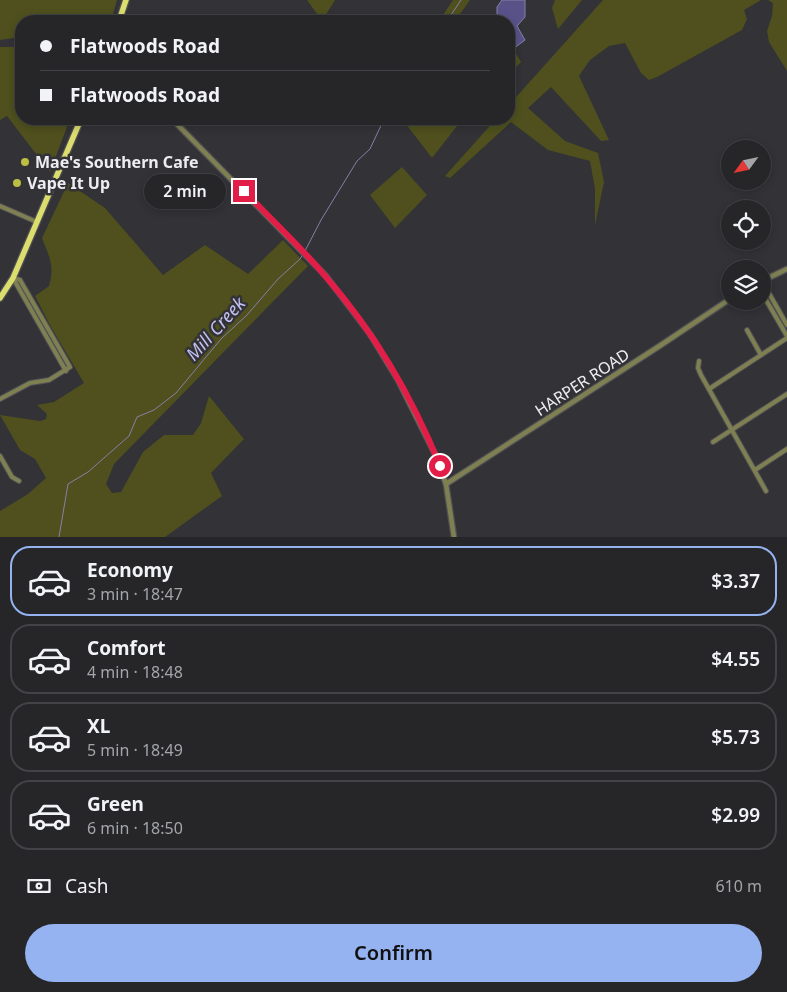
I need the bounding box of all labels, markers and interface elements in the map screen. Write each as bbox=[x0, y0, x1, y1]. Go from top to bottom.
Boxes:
text: Flatwoods Road bbox=[70, 33, 220, 59]
text: Flatwoods Road bbox=[70, 82, 220, 108]
north arrow bbox=[721, 140, 771, 190]
map controls bbox=[721, 140, 771, 310]
place label: Mae's Southern Cafe bbox=[35, 151, 198, 173]
marker: Mae's Southern Cafe bbox=[19, 156, 31, 168]
place label: Vape It Up bbox=[27, 172, 110, 194]
callout: 2 min bbox=[144, 174, 226, 208]
marker: Vape It Up bbox=[11, 177, 23, 189]
text: 2 min bbox=[163, 180, 207, 202]
route end bbox=[233, 180, 255, 202]
button: locate bbox=[721, 200, 771, 250]
button: layers bbox=[721, 260, 771, 310]
water label: Mill Creek bbox=[180, 291, 251, 365]
street label: HARPER ROAD bbox=[530, 343, 634, 421]
route start bbox=[429, 455, 451, 477]
text: Economy bbox=[87, 557, 173, 583]
icon: car bbox=[27, 559, 72, 604]
text: $3.37 bbox=[711, 568, 760, 594]
text: 3 min · 18:47 bbox=[87, 583, 183, 605]
text: Comfort bbox=[87, 635, 166, 661]
icon: car bbox=[27, 637, 72, 682]
text: $4.55 bbox=[711, 646, 760, 672]
text: 4 min · 18:48 bbox=[87, 661, 183, 683]
text: XL bbox=[87, 713, 110, 739]
icon: car bbox=[27, 715, 72, 760]
text: $5.73 bbox=[711, 724, 760, 750]
text: 5 min · 18:49 bbox=[87, 739, 183, 761]
text: Green bbox=[87, 791, 144, 817]
icon: car bbox=[27, 793, 72, 838]
text: $2.99 bbox=[711, 802, 760, 828]
text: 6 min · 18:50 bbox=[87, 817, 183, 839]
icon: cash bbox=[25, 872, 53, 900]
text: Cash bbox=[65, 873, 109, 899]
text: 610 m bbox=[715, 875, 762, 897]
button: Confirm bbox=[25, 924, 762, 982]

